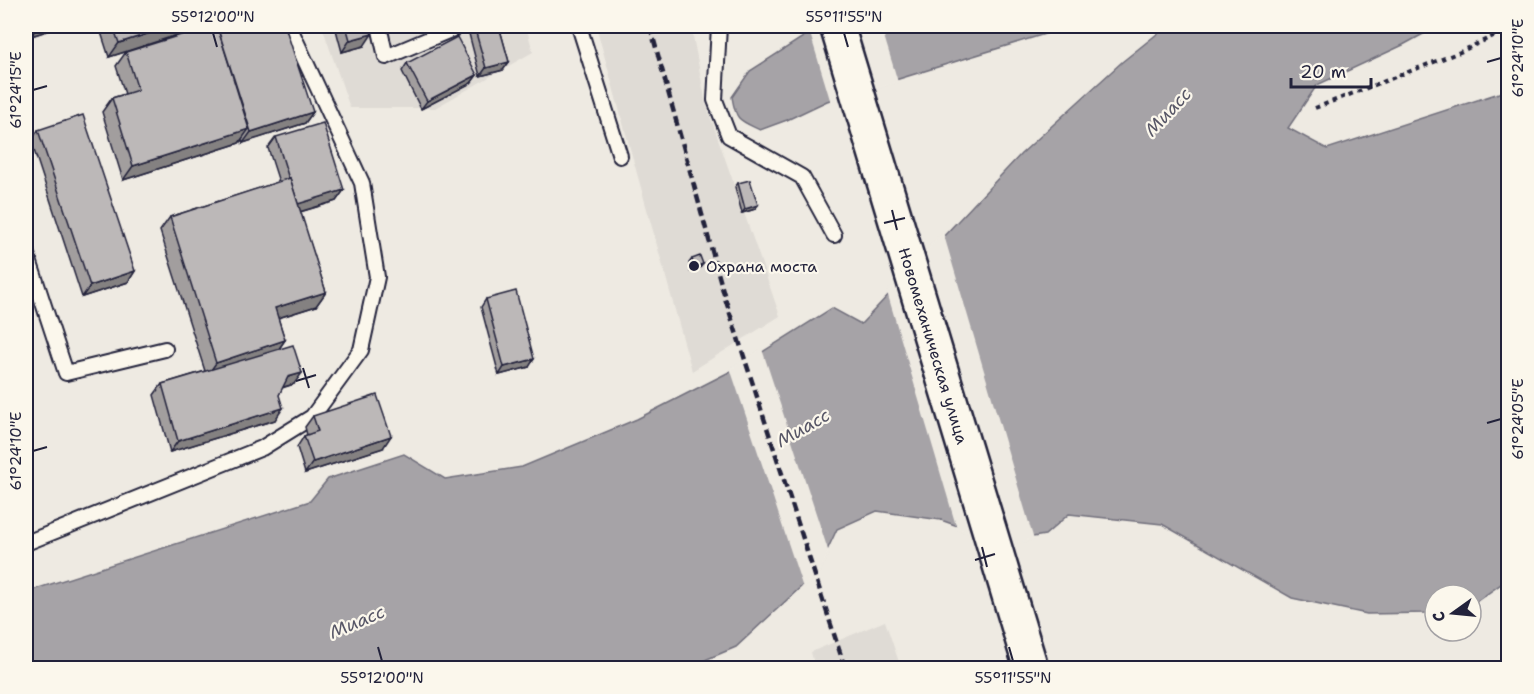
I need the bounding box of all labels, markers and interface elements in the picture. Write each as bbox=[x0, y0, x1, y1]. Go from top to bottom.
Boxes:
text: 55°12'00"N bbox=[171, 7, 255, 27]
text: 55°11'55"N bbox=[806, 7, 882, 27]
text: 61°24'10"E bbox=[1508, 19, 1528, 97]
text: 61°24'15"E bbox=[6, 51, 26, 129]
scale bar bbox=[1291, 51, 1370, 89]
text: 20 m bbox=[1300, 60, 1346, 84]
water label: Миасс bbox=[1139, 82, 1197, 142]
street label: Новомеханическая улица bbox=[894, 245, 973, 447]
place label: Охрана моста bbox=[706, 256, 817, 277]
marker: Охрана моста bbox=[687, 259, 701, 273]
text: 61°24'05"E bbox=[1508, 378, 1528, 460]
water label: Миасс bbox=[772, 403, 834, 453]
text: 61°24'10"E bbox=[6, 412, 26, 490]
north arrow bbox=[1423, 583, 1483, 643]
water label: Миасс bbox=[325, 600, 389, 644]
text: С bbox=[1428, 609, 1450, 624]
text: 55°12'00"N bbox=[340, 668, 424, 688]
text: 55°11'55"N bbox=[975, 668, 1051, 688]

